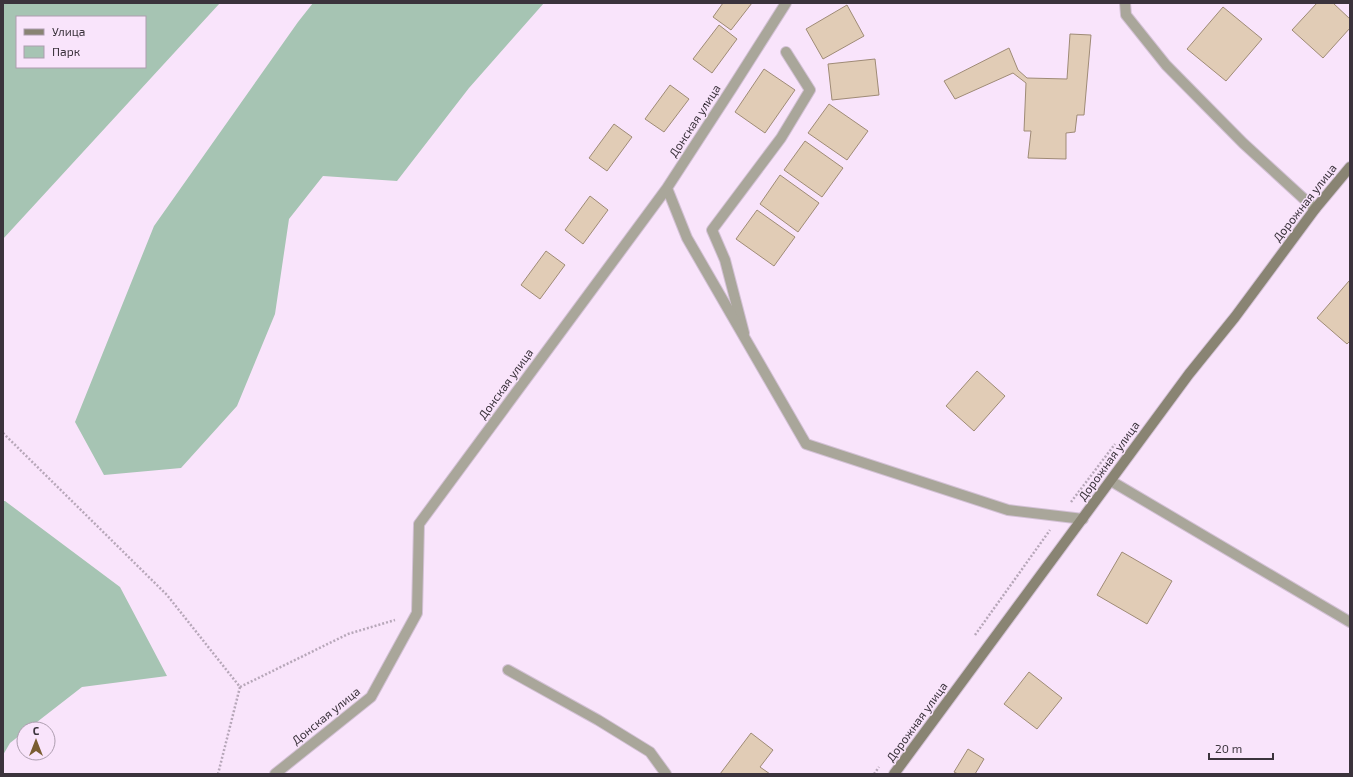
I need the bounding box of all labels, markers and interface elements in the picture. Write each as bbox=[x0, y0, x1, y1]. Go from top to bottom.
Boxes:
legend bbox=[16, 16, 146, 68]
text: Улица bbox=[52, 24, 85, 38]
text: Парк bbox=[52, 44, 81, 58]
street label: Донская улица bbox=[665, 81, 724, 160]
street label: Дорожная улица bbox=[1270, 161, 1340, 245]
street label: Донская улица bbox=[475, 345, 536, 422]
street label: Дорожная улица bbox=[1075, 418, 1143, 503]
street label: Дорожная улица bbox=[883, 679, 951, 764]
street label: Донская улица bbox=[288, 683, 363, 748]
north arrow bbox=[16, 721, 56, 761]
text: С bbox=[33, 724, 40, 737]
scale bar bbox=[1209, 735, 1273, 761]
text: 20 m bbox=[1215, 741, 1242, 755]

